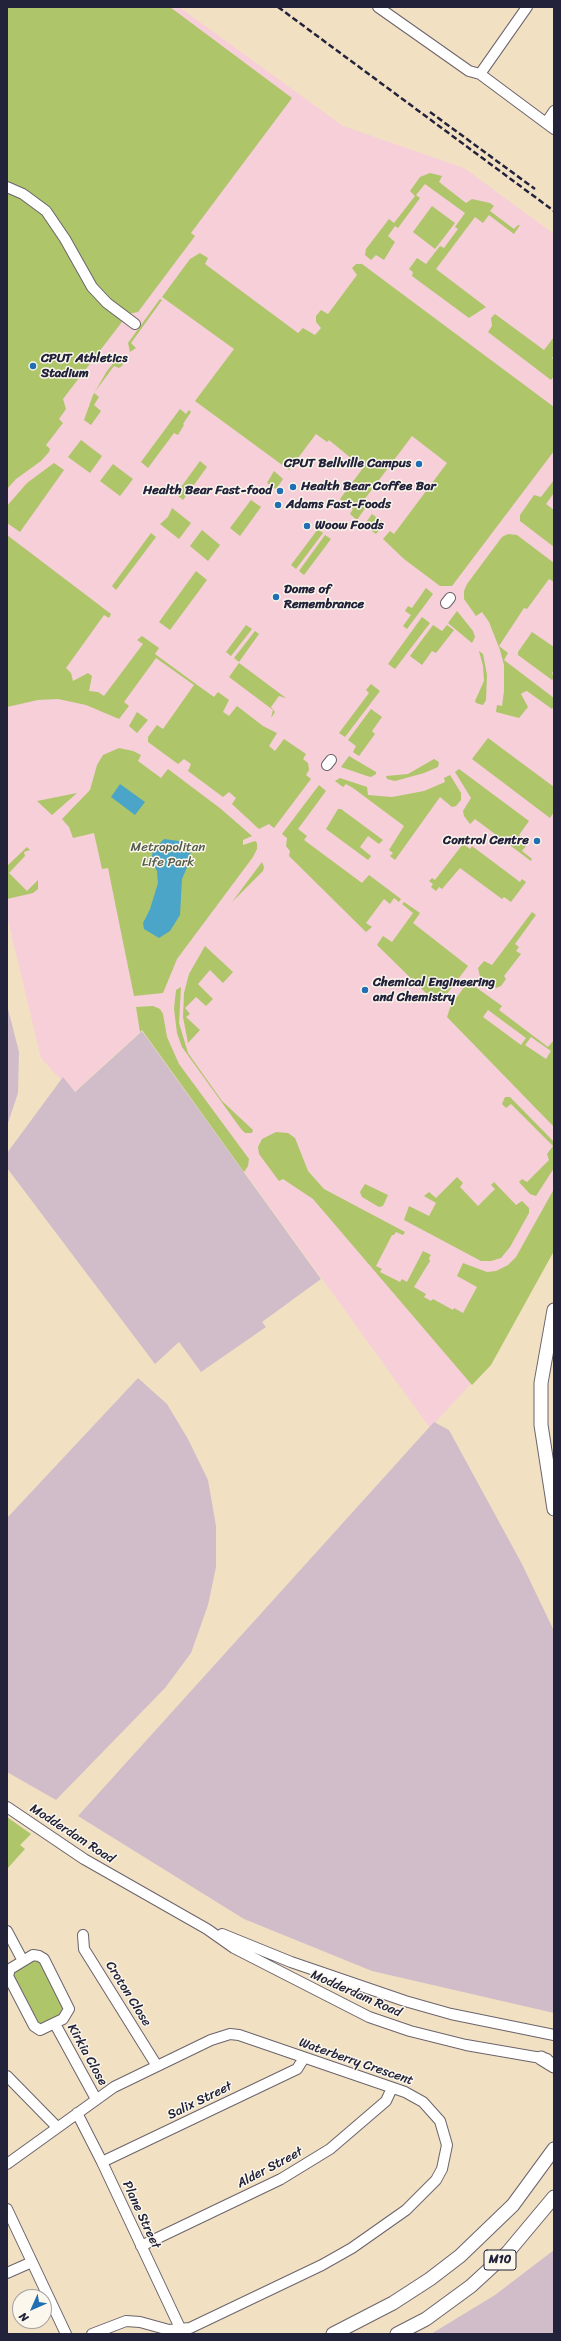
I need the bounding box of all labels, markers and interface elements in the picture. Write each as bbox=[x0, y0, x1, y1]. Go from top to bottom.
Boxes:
place label: CPUT Athletics Stadium bbox=[41, 351, 128, 382]
marker: CPUT Athletics Stadium bbox=[28, 361, 38, 371]
place label: CPUT Bellville Campus bbox=[284, 456, 411, 472]
marker: CPUT Bellville Campus bbox=[414, 459, 424, 469]
place label: Health Bear Coffee Bar bbox=[301, 479, 436, 495]
marker: Health Bear Coffee Bar bbox=[288, 482, 298, 492]
place label: Health Bear Fast-food bbox=[143, 483, 272, 499]
marker: Health Bear Fast-food bbox=[275, 486, 285, 496]
place label: Adams Fast-Foods bbox=[286, 497, 391, 513]
marker: Adams Fast-Foods bbox=[273, 500, 283, 510]
place label: Woow Foods bbox=[315, 518, 384, 534]
marker: Woow Foods bbox=[302, 521, 312, 531]
place label: Dome of Remembrance bbox=[284, 582, 364, 613]
marker: Dome of Remembrance bbox=[271, 592, 281, 602]
place label: Control Centre bbox=[443, 833, 529, 849]
marker: Control Centre bbox=[532, 836, 542, 846]
park label: Metropolitan Life Park bbox=[131, 840, 205, 871]
place label: Chemical Engineering and Chemistry bbox=[373, 975, 495, 1006]
marker: Chemical Engineering and Chemistry bbox=[360, 985, 370, 995]
street label: Modderdam Road bbox=[27, 1801, 117, 1867]
street label: Croton Close bbox=[102, 1959, 154, 2029]
street label: Modderdam Road bbox=[308, 1967, 404, 2021]
street label: Kirkia Close bbox=[64, 2021, 110, 2089]
street label: Waterberry Crescent bbox=[297, 2035, 415, 2089]
street label: Salix Street bbox=[165, 2079, 235, 2123]
street label: Alder Street bbox=[234, 2144, 306, 2192]
street label: Plane Street bbox=[119, 2179, 163, 2251]
road number: M10 bbox=[484, 2250, 516, 2270]
north arrow bbox=[12, 2289, 52, 2329]
text: N bbox=[14, 2308, 33, 2327]

